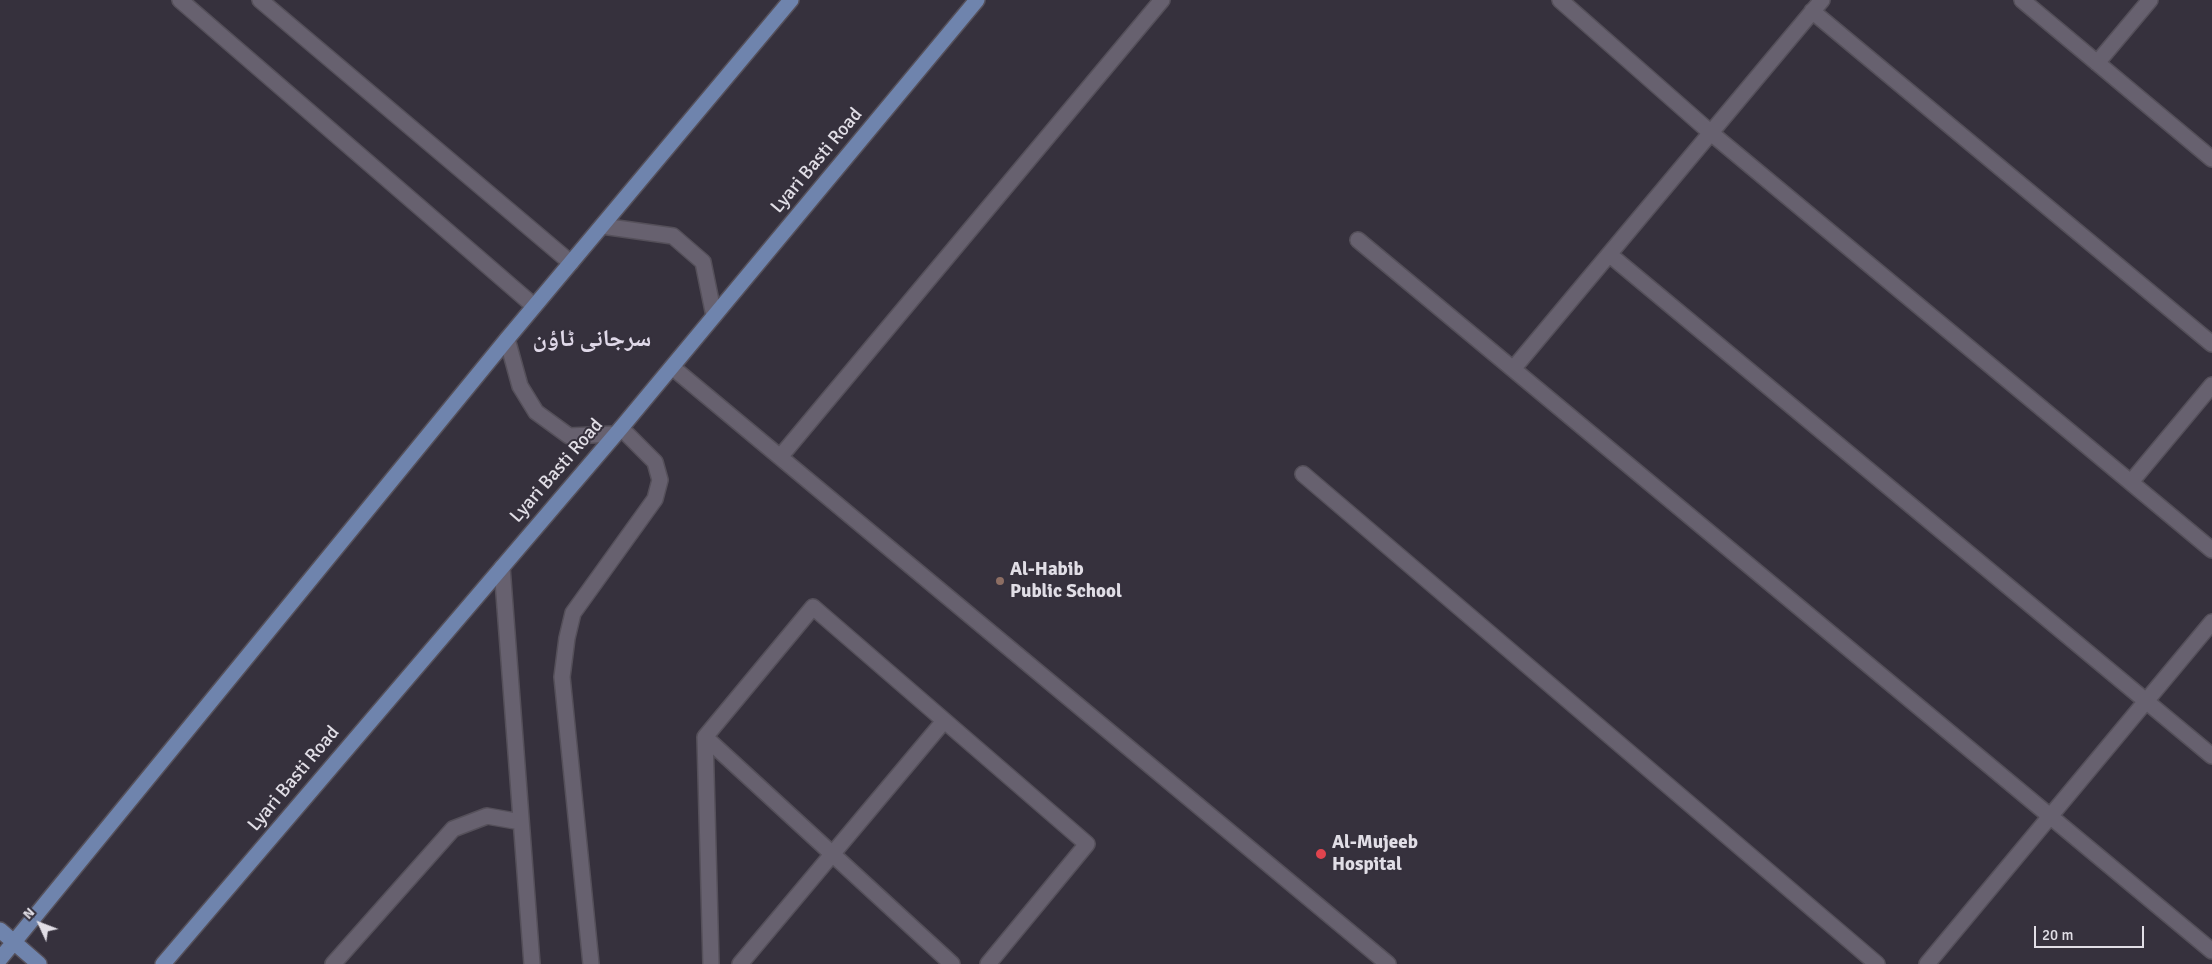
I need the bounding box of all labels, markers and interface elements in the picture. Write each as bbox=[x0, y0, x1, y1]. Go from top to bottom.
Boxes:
street label: Lyari Basti Road bbox=[766, 104, 868, 218]
district label: سرجانی ٹاؤن bbox=[533, 326, 651, 354]
street label: Lyari Basti Road bbox=[506, 414, 608, 528]
place label: Al-Habib Public School bbox=[1010, 559, 1122, 603]
marker: Al-Habib Public School bbox=[994, 575, 1006, 587]
street label: Lyari Basti Road bbox=[243, 722, 345, 836]
place label: Al-Mujeeb Hospital bbox=[1332, 832, 1418, 876]
marker: Al-Mujeeb Hospital bbox=[1314, 847, 1328, 861]
north arrow bbox=[15, 899, 65, 949]
text: N bbox=[19, 904, 38, 923]
scale bar bbox=[2037, 916, 2147, 948]
text: 20 m bbox=[2042, 926, 2073, 944]

